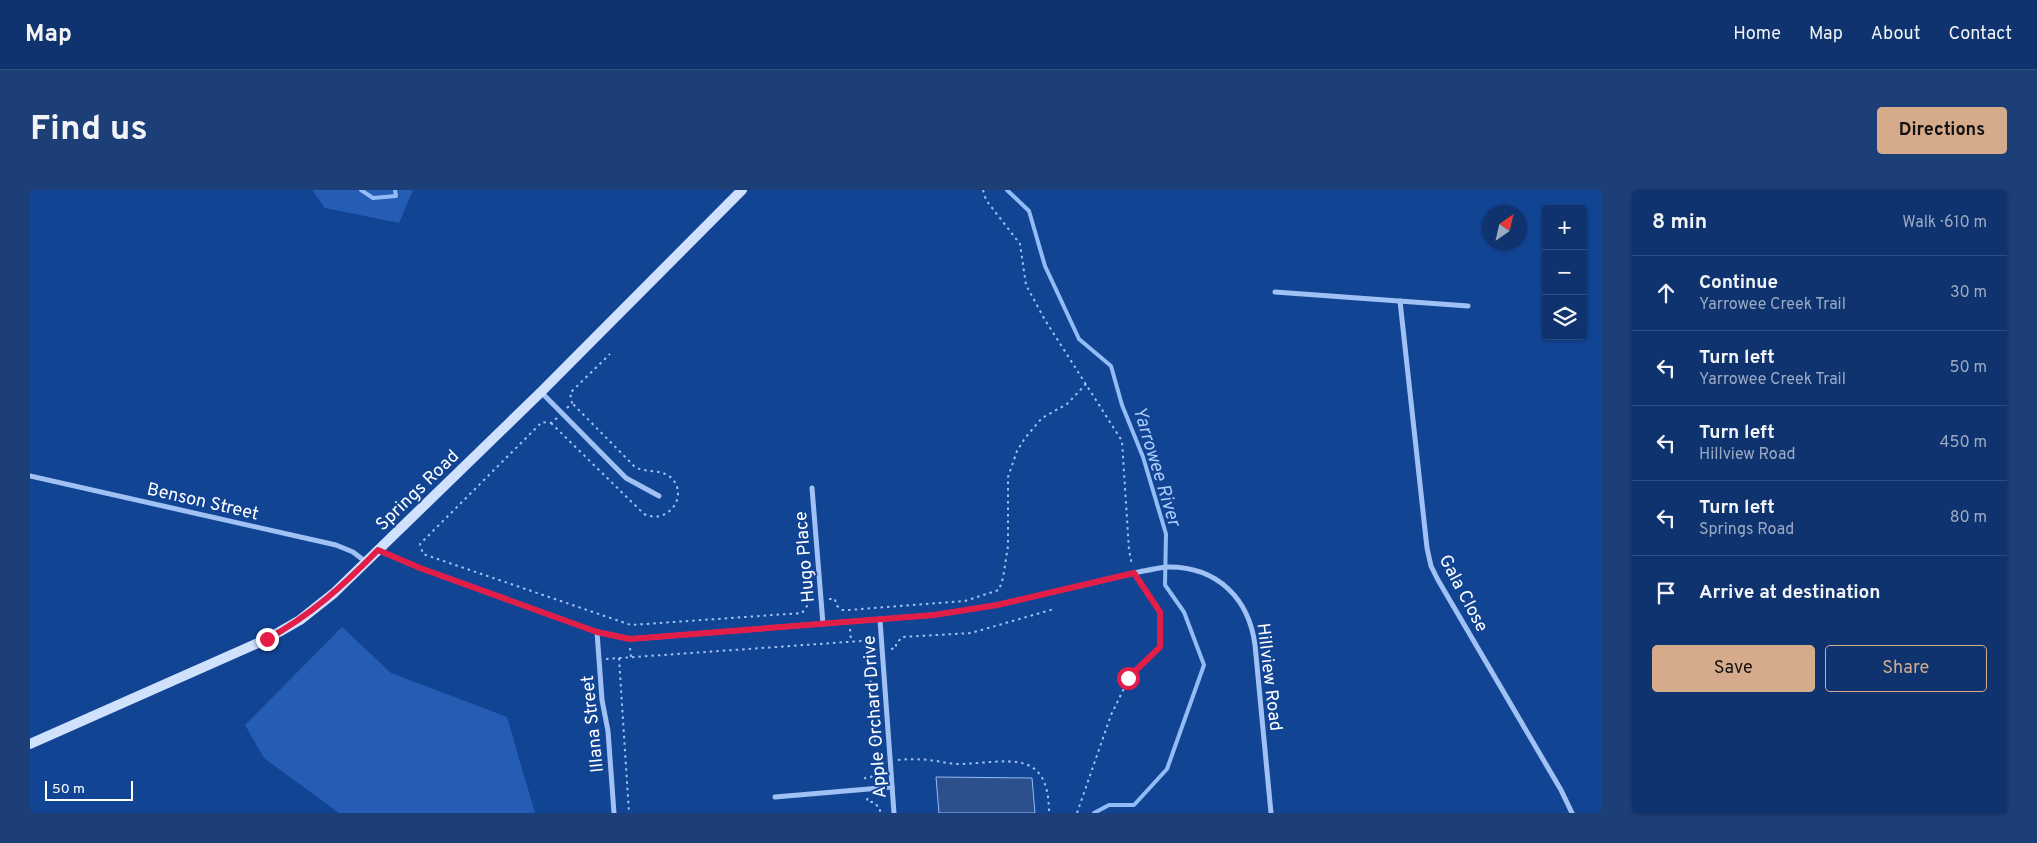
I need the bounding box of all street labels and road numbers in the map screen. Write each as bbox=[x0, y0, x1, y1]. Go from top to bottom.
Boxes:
street label: Springs Road bbox=[371, 446, 465, 537]
street label: Benson Street bbox=[144, 478, 261, 527]
street label: Hugo Place bbox=[790, 510, 821, 603]
street label: Gala Close bbox=[1433, 551, 1493, 636]
street label: Hillview Road bbox=[1250, 622, 1287, 733]
street label: Apple Orchard Drive bbox=[858, 635, 893, 799]
street label: Illana Street bbox=[577, 674, 610, 774]

